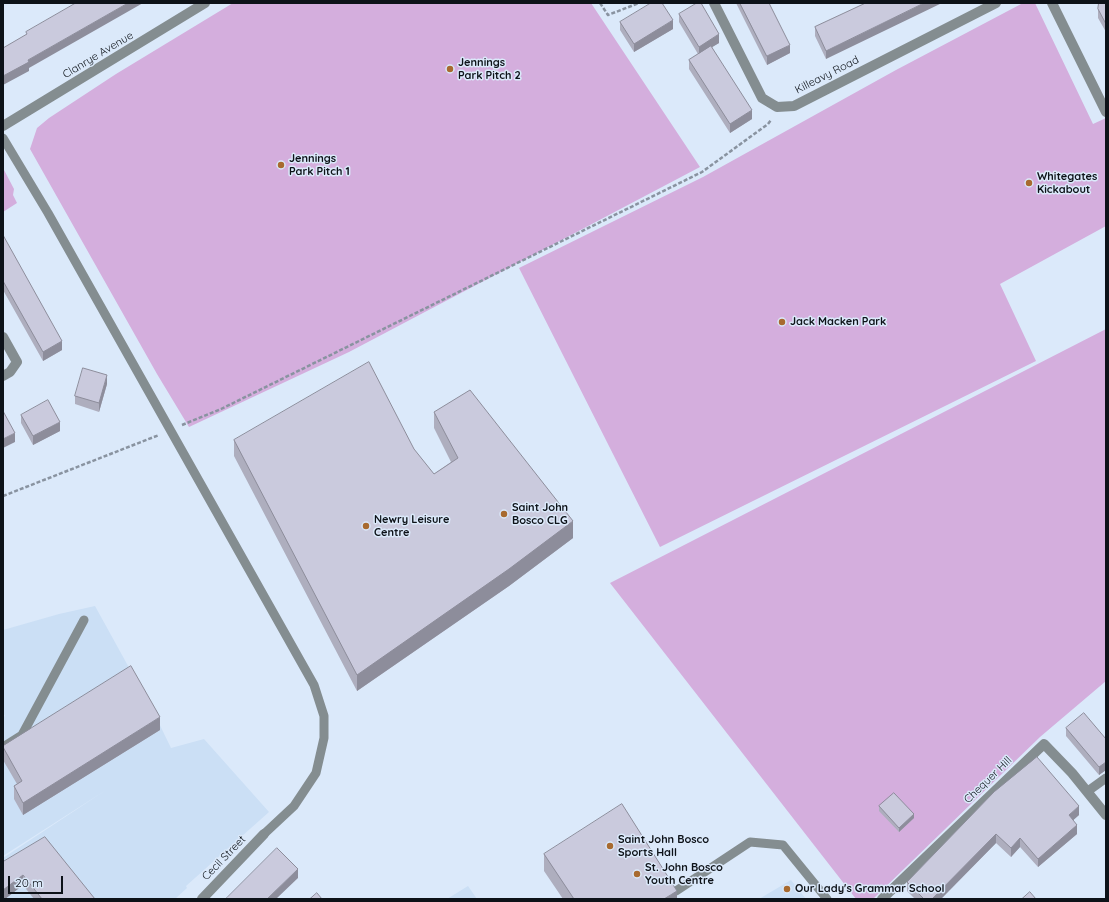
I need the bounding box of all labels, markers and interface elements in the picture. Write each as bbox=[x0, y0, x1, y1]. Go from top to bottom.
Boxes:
street label: Clanrye Avenue bbox=[60, 29, 136, 81]
street label: Killeavy Road bbox=[793, 53, 861, 97]
place label: Jennings Park Pitch 2 bbox=[458, 56, 521, 82]
marker: Jennings Park Pitch 2 bbox=[445, 64, 455, 74]
place label: Jennings Park Pitch 1 bbox=[289, 152, 350, 178]
marker: Jennings Park Pitch 1 bbox=[276, 160, 286, 170]
place label: Whitegates Kickabout bbox=[1037, 170, 1097, 196]
marker: Whitegates Kickabout bbox=[1024, 178, 1034, 188]
place label: Jack Macken Park bbox=[790, 315, 886, 329]
marker: Jack Macken Park bbox=[777, 317, 787, 327]
place label: Saint John Bosco CLG bbox=[512, 501, 568, 527]
marker: Saint John Bosco CLG bbox=[499, 509, 509, 519]
place label: Newry Leisure Centre bbox=[374, 513, 449, 539]
marker: Newry Leisure Centre bbox=[361, 521, 371, 531]
street label: Chequer Hill bbox=[961, 754, 1015, 806]
street label: Cecil Street bbox=[199, 833, 249, 883]
place label: Saint John Bosco Sports Hall bbox=[618, 833, 709, 859]
marker: Saint John Bosco Sports Hall bbox=[605, 841, 615, 851]
place label: St. John Bosco Youth Centre bbox=[645, 861, 723, 887]
scale bar bbox=[10, 868, 65, 894]
marker: St. John Bosco Youth Centre bbox=[632, 869, 642, 879]
text: 20 m bbox=[15, 875, 43, 890]
place label: Our Lady's Grammar School bbox=[795, 882, 945, 896]
marker: Our Lady's Grammar School bbox=[782, 884, 792, 894]

